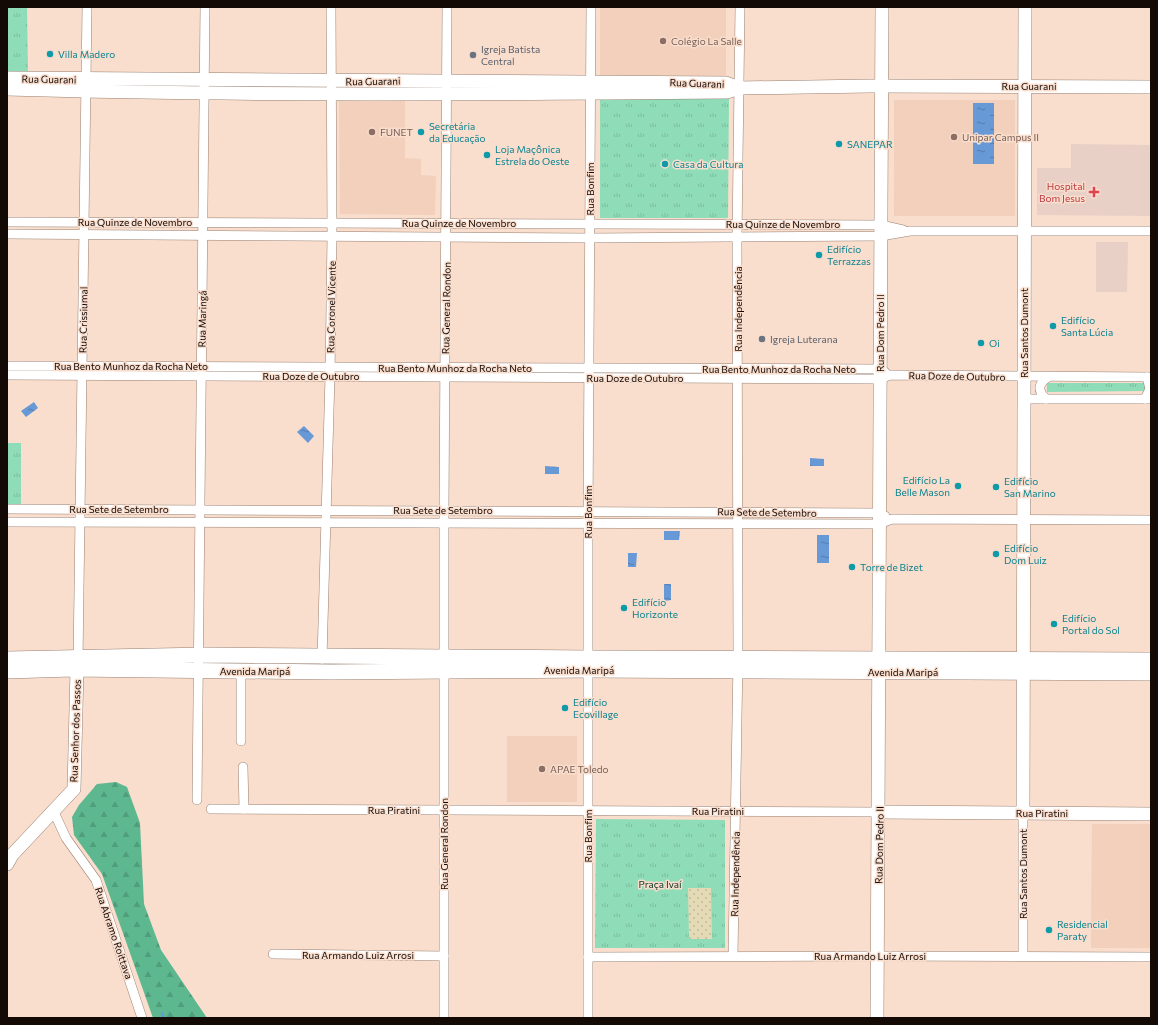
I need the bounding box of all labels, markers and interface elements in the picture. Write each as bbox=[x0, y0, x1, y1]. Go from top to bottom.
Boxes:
place label: Colégio La Salle bbox=[671, 35, 742, 47]
marker: Colégio La Salle bbox=[658, 36, 668, 46]
place label: Igreja Batista Central bbox=[481, 43, 540, 67]
place label: Villa Madero bbox=[58, 48, 115, 60]
marker: Villa Madero bbox=[45, 49, 55, 59]
marker: Igreja Batista Central bbox=[468, 50, 478, 60]
street label: Rua Guarani bbox=[21, 73, 77, 85]
street label: Rua Guarani bbox=[345, 75, 401, 87]
street label: Rua Guarani bbox=[669, 76, 725, 90]
street label: Rua Guarani bbox=[1002, 80, 1056, 92]
place label: Secretária da Educação bbox=[429, 120, 486, 144]
place label: FUNET bbox=[380, 126, 414, 138]
marker: FUNET bbox=[367, 127, 377, 137]
marker: Secretária da Educação bbox=[416, 127, 426, 137]
place label: Unipar Campus II bbox=[962, 131, 1039, 143]
marker: Unipar Campus II bbox=[949, 132, 959, 142]
place label: SANEPAR bbox=[847, 138, 893, 150]
marker: SANEPAR bbox=[834, 139, 844, 149]
place label: Loja Maçônica Estrela do Oeste bbox=[495, 143, 569, 167]
marker: Loja Maçônica Estrela do Oeste bbox=[482, 150, 492, 160]
place label: Casa da Cultura bbox=[673, 158, 743, 170]
marker: Casa da Cultura bbox=[660, 159, 670, 169]
street label: Rua Bonfim bbox=[584, 163, 596, 215]
place label: Hospital Bom Jesus bbox=[1039, 180, 1085, 204]
marker: Hospital Bom Jesus bbox=[1088, 186, 1100, 198]
street label: Rua Quinze de Novembro bbox=[78, 216, 192, 228]
street label: Rua Quinze de Novembro bbox=[402, 217, 516, 229]
street label: Rua Quinze de Novembro bbox=[726, 218, 840, 230]
place label: Edifício Terrazzas bbox=[827, 243, 871, 267]
marker: Edifício Terrazzas bbox=[814, 250, 824, 260]
street label: Rua Coronel Vicente bbox=[324, 261, 338, 353]
street label: Rua General Rondon bbox=[439, 262, 453, 354]
street label: Rua Independência bbox=[732, 266, 744, 352]
street label: Rua Crissiumal bbox=[76, 287, 90, 353]
street label: Rua Santos Dumont bbox=[1018, 288, 1030, 378]
street label: Rua Maringá bbox=[196, 290, 208, 348]
street label: Rua Dom Pedro II bbox=[874, 294, 886, 372]
place label: Edifício Santa Lúcia bbox=[1061, 314, 1113, 338]
marker: Edifício Santa Lúcia bbox=[1048, 321, 1058, 331]
place label: Igreja Luterana bbox=[770, 333, 838, 345]
marker: Igreja Luterana bbox=[757, 334, 767, 344]
place label: Oi bbox=[989, 337, 1000, 349]
marker: Oi bbox=[976, 338, 986, 348]
street label: Rua Bento Munhoz da Rocha Neto bbox=[54, 360, 208, 372]
street label: Rua Bento Munhoz da Rocha Neto bbox=[378, 362, 532, 374]
street label: Rua Bento Munhoz da Rocha Neto bbox=[702, 363, 856, 375]
street label: Rua Doze de Outubro bbox=[908, 369, 1006, 383]
street label: Rua Doze de Outubro bbox=[263, 370, 360, 382]
street label: Rua Doze de Outubro bbox=[587, 372, 684, 384]
place label: Edifício La Belle Mason bbox=[895, 474, 950, 498]
place label: Edifício San Marino bbox=[1004, 475, 1056, 499]
marker: Edifício La Belle Mason bbox=[953, 481, 963, 491]
marker: Edifício San Marino bbox=[991, 482, 1001, 492]
street label: Rua Bonfim bbox=[582, 486, 594, 538]
street label: Rua Sete de Setembro bbox=[69, 503, 169, 515]
street label: Rua Sete de Setembro bbox=[393, 504, 493, 516]
street label: Rua Sete de Setembro bbox=[717, 505, 817, 519]
place label: Edifício Dom Luiz bbox=[1004, 542, 1047, 566]
marker: Edifício Dom Luiz bbox=[991, 549, 1001, 559]
place label: Torre de Bizet bbox=[860, 561, 923, 573]
marker: Torre de Bizet bbox=[847, 562, 857, 572]
place label: Edifício Horizonte bbox=[632, 596, 678, 620]
marker: Edifício Horizonte bbox=[619, 603, 629, 613]
place label: Edifício Portal do Sol bbox=[1062, 612, 1120, 636]
marker: Edifício Portal do Sol bbox=[1049, 619, 1059, 629]
street label: Avenida Maripá bbox=[544, 664, 614, 676]
street label: Avenida Maripá bbox=[220, 665, 290, 677]
street label: Avenida Maripá bbox=[868, 666, 938, 678]
street label: Rua Senhor dos Passos bbox=[67, 679, 83, 783]
place label: Edifício Ecovillage bbox=[573, 696, 618, 720]
marker: Edifício Ecovillage bbox=[560, 703, 570, 713]
place label: APAE Toledo bbox=[550, 763, 609, 775]
marker: APAE Toledo bbox=[537, 764, 547, 774]
street label: Rua General Rondon bbox=[438, 798, 450, 890]
street label: Rua Piratini bbox=[368, 804, 420, 816]
street label: Rua Piratini bbox=[692, 805, 744, 817]
street label: Rua Dom Pedro II bbox=[872, 806, 886, 884]
street label: Rua Piratini bbox=[1016, 807, 1068, 819]
street label: Rua Bonfim bbox=[582, 810, 594, 862]
street label: Rua Santos Dumont bbox=[1017, 829, 1029, 919]
street label: Rua Independência bbox=[728, 831, 742, 917]
park label: Praça Ivaí bbox=[638, 878, 682, 890]
street label: Rua Abramo Roittava bbox=[93, 885, 135, 981]
place label: Residencial Paraty bbox=[1057, 918, 1108, 942]
marker: Residencial Paraty bbox=[1044, 925, 1054, 935]
street label: Rua Armando Luiz Arrosi bbox=[302, 949, 414, 961]
street label: Rua Armando Luiz Arrosi bbox=[814, 950, 926, 962]

